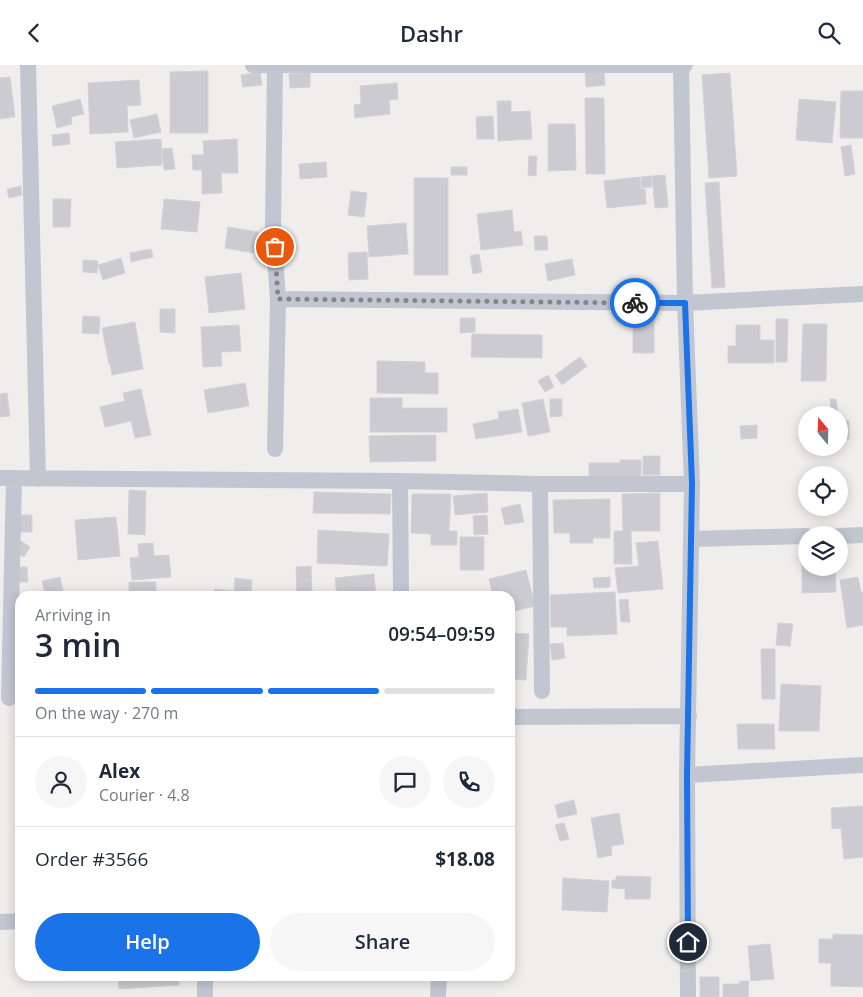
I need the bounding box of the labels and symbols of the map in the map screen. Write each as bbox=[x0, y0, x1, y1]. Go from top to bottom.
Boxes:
pin bbox=[254, 226, 296, 268]
courier bbox=[610, 278, 660, 328]
north arrow bbox=[798, 406, 848, 456]
pin bbox=[667, 921, 709, 963]

